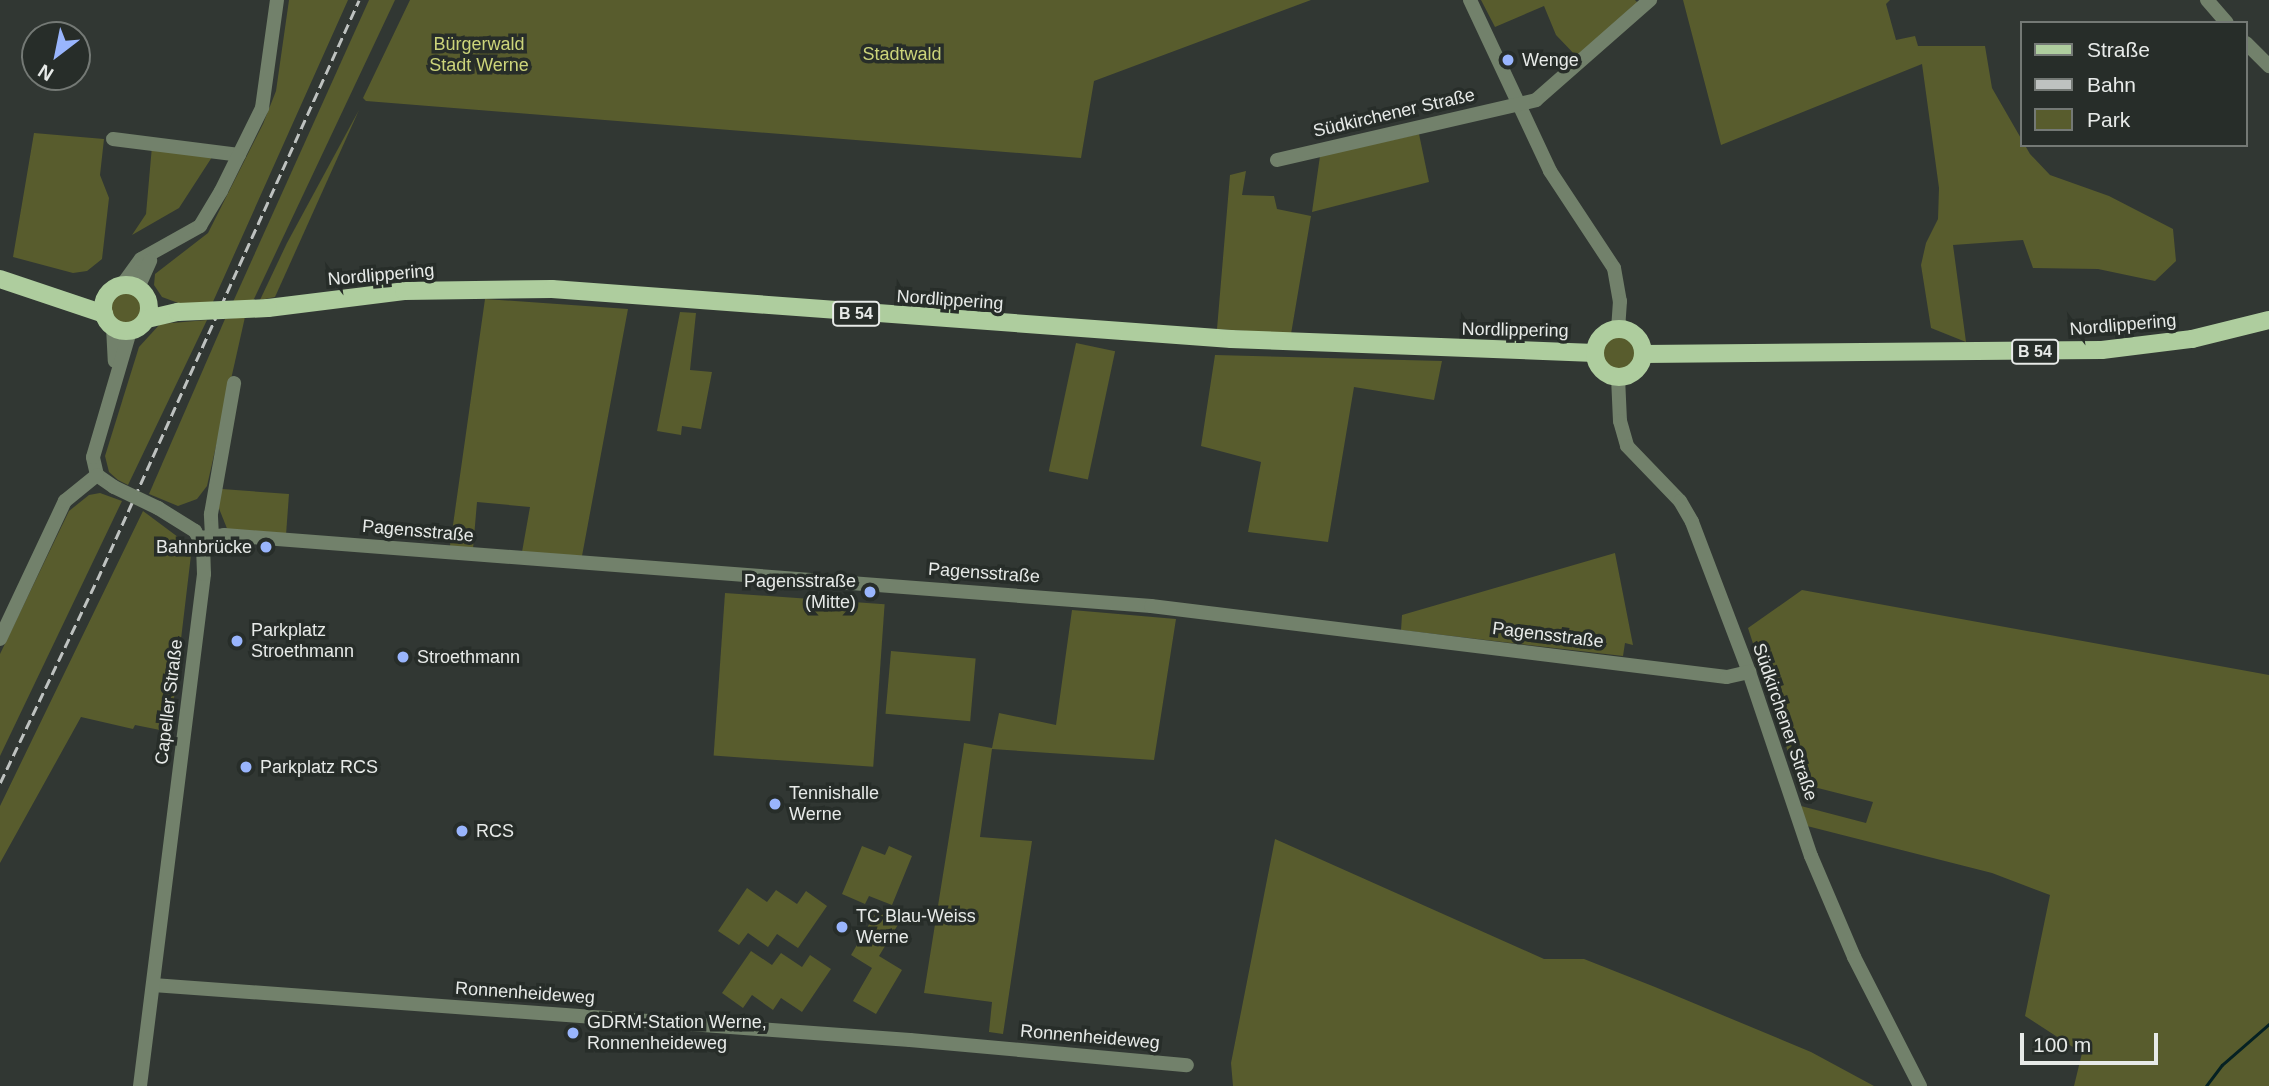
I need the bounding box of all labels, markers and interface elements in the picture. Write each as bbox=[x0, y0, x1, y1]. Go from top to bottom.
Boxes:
north arrow bbox=[21, 21, 91, 91]
legend bbox=[2021, 21, 2248, 147]
park label: Bürgerwald Stadt Werne bbox=[429, 34, 529, 76]
text: Straße bbox=[2087, 38, 2150, 61]
park label: Stadtwald bbox=[862, 43, 942, 65]
place label: Wenge bbox=[1522, 49, 1579, 71]
marker: Wenge bbox=[1500, 52, 1516, 68]
text: N bbox=[34, 60, 57, 85]
text: Bahn bbox=[2087, 73, 2136, 96]
street label: Südkirchener Straße bbox=[1311, 84, 1477, 142]
text: Park bbox=[2087, 108, 2130, 131]
street label: Nordlippering bbox=[327, 260, 435, 290]
street label: Nordlippering bbox=[896, 285, 1004, 315]
road number: B 54 bbox=[832, 302, 880, 326]
street label: Nordlippering bbox=[2069, 310, 2177, 340]
street label: Nordlippering bbox=[1461, 318, 1569, 342]
road number: B 54 bbox=[2010, 340, 2060, 364]
street label: Pagensstraße bbox=[361, 515, 475, 547]
place label: Bahnbrücke bbox=[156, 536, 252, 558]
marker: Bahnbrücke bbox=[258, 539, 274, 555]
street label: Pagensstraße bbox=[927, 558, 1041, 588]
place label: Pagensstraße (Mitte) bbox=[744, 571, 856, 614]
marker: Pagensstraße (Mitte) bbox=[862, 584, 878, 600]
street label: Pagensstraße bbox=[1491, 617, 1605, 653]
place label: Parkplatz Stroethmann bbox=[251, 620, 354, 662]
marker: Parkplatz Stroethmann bbox=[229, 633, 245, 649]
street label: Capeller Straße bbox=[151, 638, 187, 766]
street label: Südkirchener Straße bbox=[1748, 640, 1822, 804]
place label: Stroethmann bbox=[417, 646, 520, 668]
marker: Stroethmann bbox=[395, 649, 411, 665]
place label: Parkplatz RCS bbox=[260, 756, 378, 778]
marker: Parkplatz RCS bbox=[238, 759, 254, 775]
place label: Tennishalle Werne bbox=[789, 783, 879, 826]
marker: Tennishalle Werne bbox=[767, 796, 783, 812]
place label: RCS bbox=[476, 820, 514, 842]
marker: RCS bbox=[454, 823, 470, 839]
place label: TC Blau-Weiss Werne bbox=[856, 906, 976, 948]
marker: TC Blau-Weiss Werne bbox=[834, 919, 850, 935]
street label: Ronnenheideweg bbox=[454, 977, 596, 1009]
place label: GDRM-Station Werne, Ronnenheideweg bbox=[587, 1012, 767, 1054]
street label: Ronnenheideweg bbox=[1019, 1020, 1161, 1054]
scale bar bbox=[2024, 1020, 2162, 1064]
marker: GDRM-Station Werne, Ronnenheideweg bbox=[565, 1025, 581, 1041]
text: 100 m bbox=[2033, 1033, 2091, 1056]

